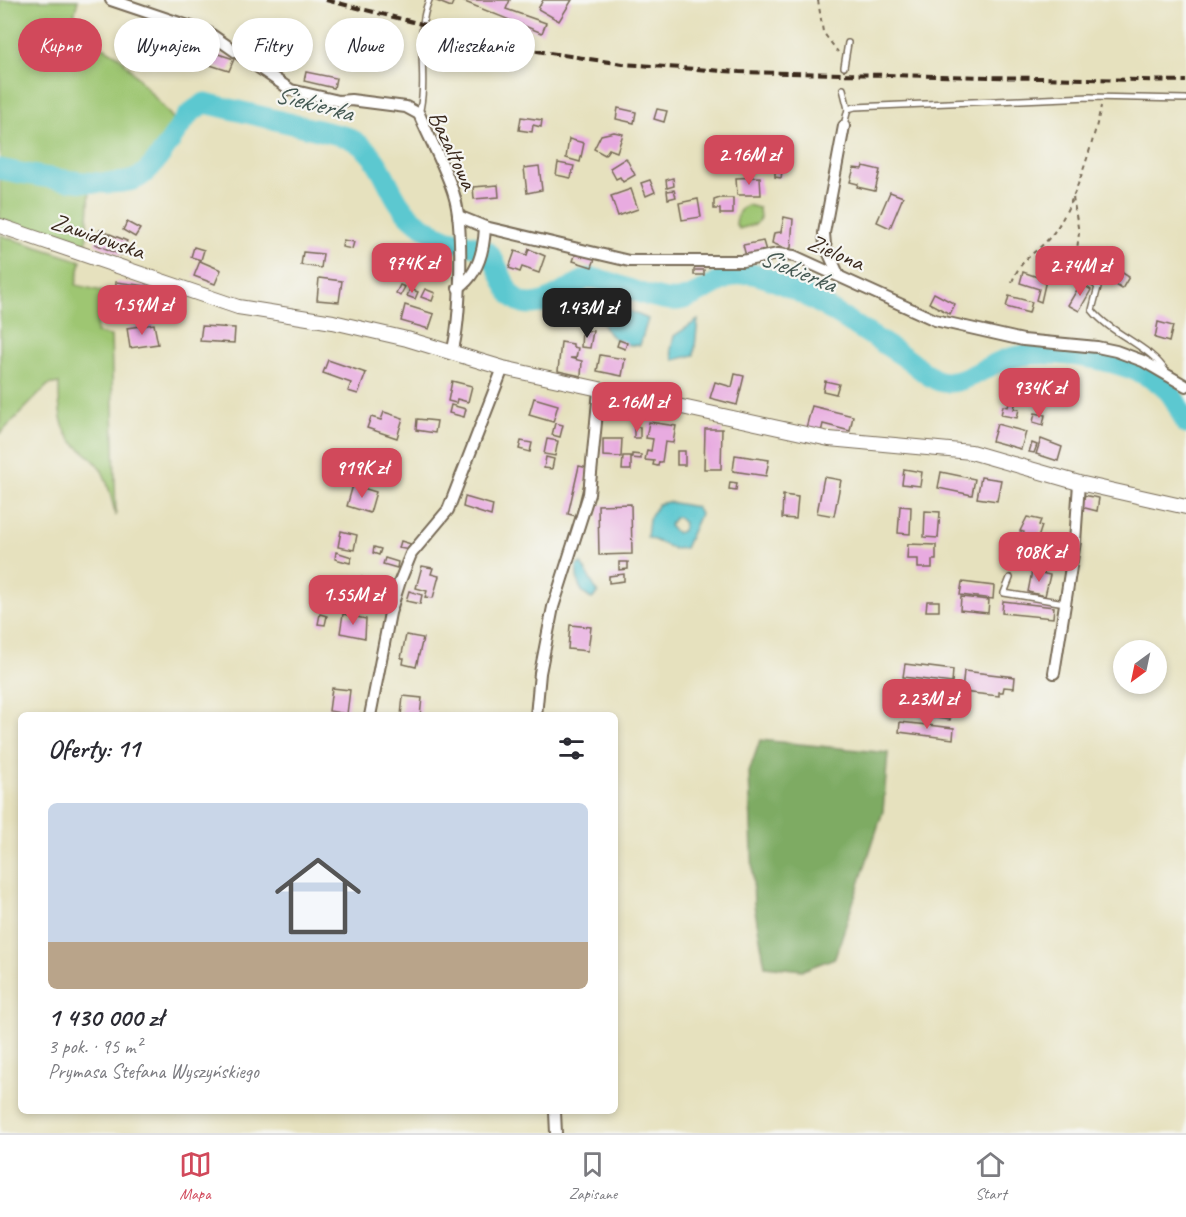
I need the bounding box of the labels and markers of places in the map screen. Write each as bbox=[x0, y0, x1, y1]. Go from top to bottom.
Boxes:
pin: 2.16M zł bbox=[687, 135, 811, 186]
pin: 974K zł bbox=[357, 243, 467, 294]
pin: 2.74M zł bbox=[1018, 246, 1142, 297]
pin: 1.59M zł bbox=[80, 285, 204, 336]
pin: 1.43M zł bbox=[525, 288, 649, 339]
pin: 934K zł bbox=[984, 368, 1094, 419]
pin: 2.16M zł bbox=[575, 382, 699, 433]
pin: 919K zł bbox=[307, 448, 417, 499]
pin: 908K zł bbox=[984, 532, 1094, 583]
pin: 1.55M zł bbox=[291, 575, 415, 626]
pin: 2.23M zł bbox=[865, 679, 989, 730]

